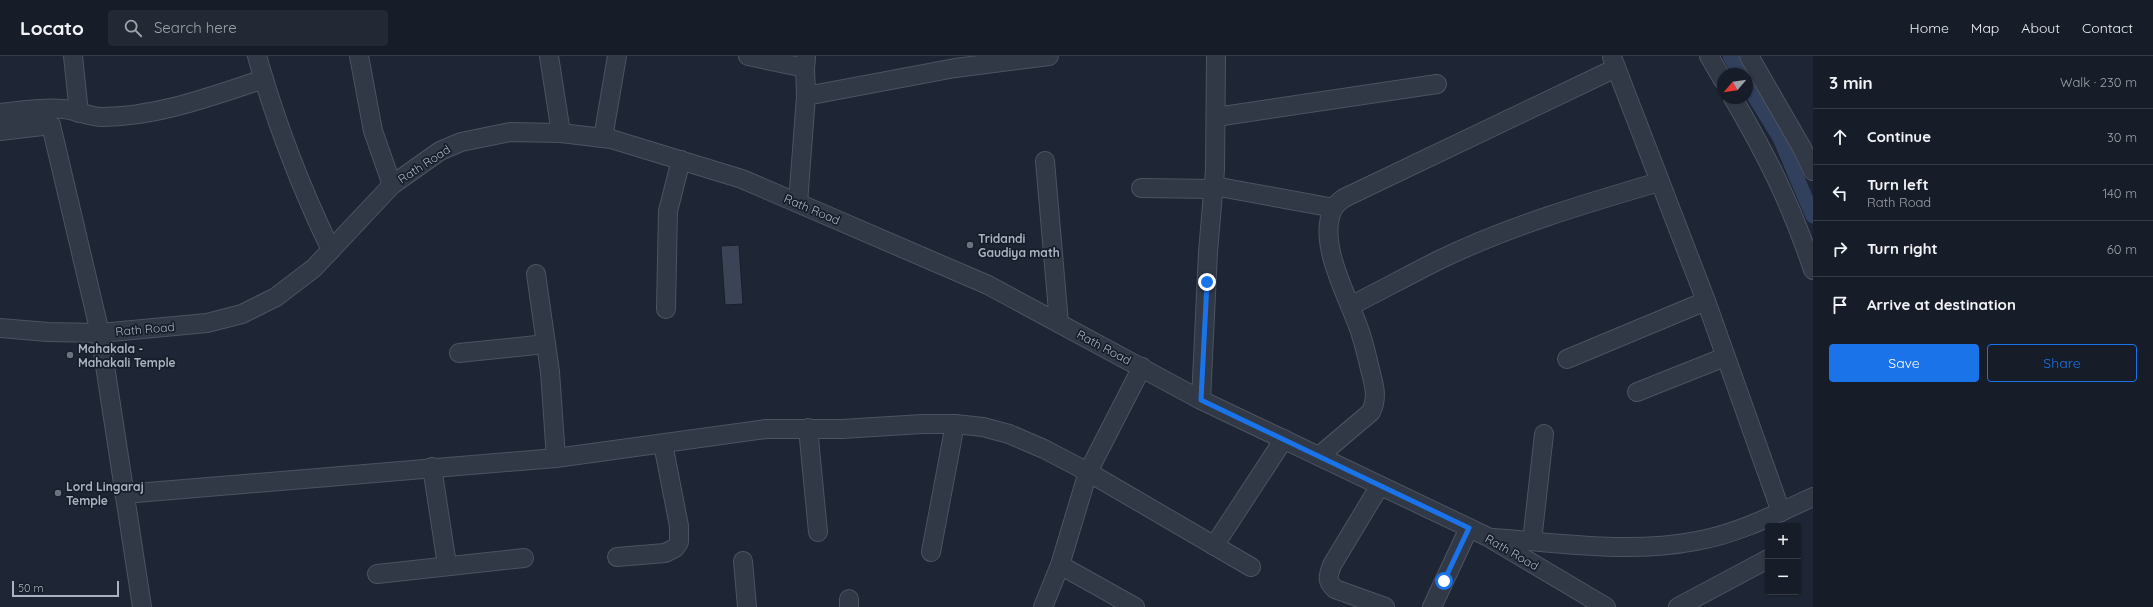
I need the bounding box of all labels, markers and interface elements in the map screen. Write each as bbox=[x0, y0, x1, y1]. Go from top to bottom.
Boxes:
search box bbox=[108, 10, 388, 46]
text: Locato bbox=[20, 16, 84, 40]
icon: search bbox=[122, 17, 144, 39]
text: Search here bbox=[154, 18, 237, 37]
text: Home bbox=[1910, 19, 1949, 37]
text: Map bbox=[1971, 19, 1999, 37]
text: About bbox=[2021, 19, 2060, 37]
text: Contact bbox=[2082, 19, 2133, 37]
north arrow bbox=[1717, 68, 1753, 104]
text: 3 min bbox=[1829, 72, 1873, 93]
text: Walk · 230 m bbox=[2060, 74, 2137, 90]
icon: ahead bbox=[1829, 126, 1851, 148]
text: Continue bbox=[1867, 127, 1931, 146]
text: 30 m bbox=[2107, 129, 2137, 145]
street label: Rath Road bbox=[395, 142, 453, 186]
text: Turn left bbox=[1867, 175, 1929, 194]
icon: left bbox=[1829, 182, 1851, 204]
text: 140 m bbox=[2102, 185, 2137, 201]
street label: Rath Road bbox=[782, 191, 842, 227]
text: Rath Road bbox=[1867, 194, 1931, 210]
place label: Tridandi Gaudiya math bbox=[978, 231, 1060, 260]
icon: right bbox=[1829, 238, 1851, 260]
text: Turn right bbox=[1867, 239, 1938, 258]
marker: Tridandi Gaudiya math bbox=[965, 240, 975, 250]
text: 60 m bbox=[2107, 241, 2137, 257]
route end bbox=[1198, 273, 1216, 291]
icon: arrive bbox=[1829, 294, 1851, 316]
text: Arrive at destination bbox=[1867, 295, 2016, 314]
street label: Rath Road bbox=[115, 319, 175, 339]
street label: Rath Road bbox=[1074, 326, 1134, 368]
place label: Mahakala - Mahakali Temple bbox=[78, 341, 176, 370]
button: Save bbox=[1829, 344, 1979, 382]
button: Share bbox=[1987, 344, 2137, 382]
marker: Mahakala - Mahakali Temple bbox=[65, 350, 75, 360]
place label: Lord Lingaraj Temple bbox=[66, 479, 144, 508]
marker: Lord Lingaraj Temple bbox=[53, 488, 63, 498]
map controls bbox=[1765, 523, 1801, 595]
button: + bbox=[1765, 523, 1801, 559]
street label: Rath Road bbox=[1483, 531, 1541, 573]
button: − bbox=[1765, 559, 1801, 595]
route start bbox=[1435, 572, 1453, 590]
scale bar bbox=[12, 579, 119, 598]
text: 50 m bbox=[18, 581, 44, 595]

